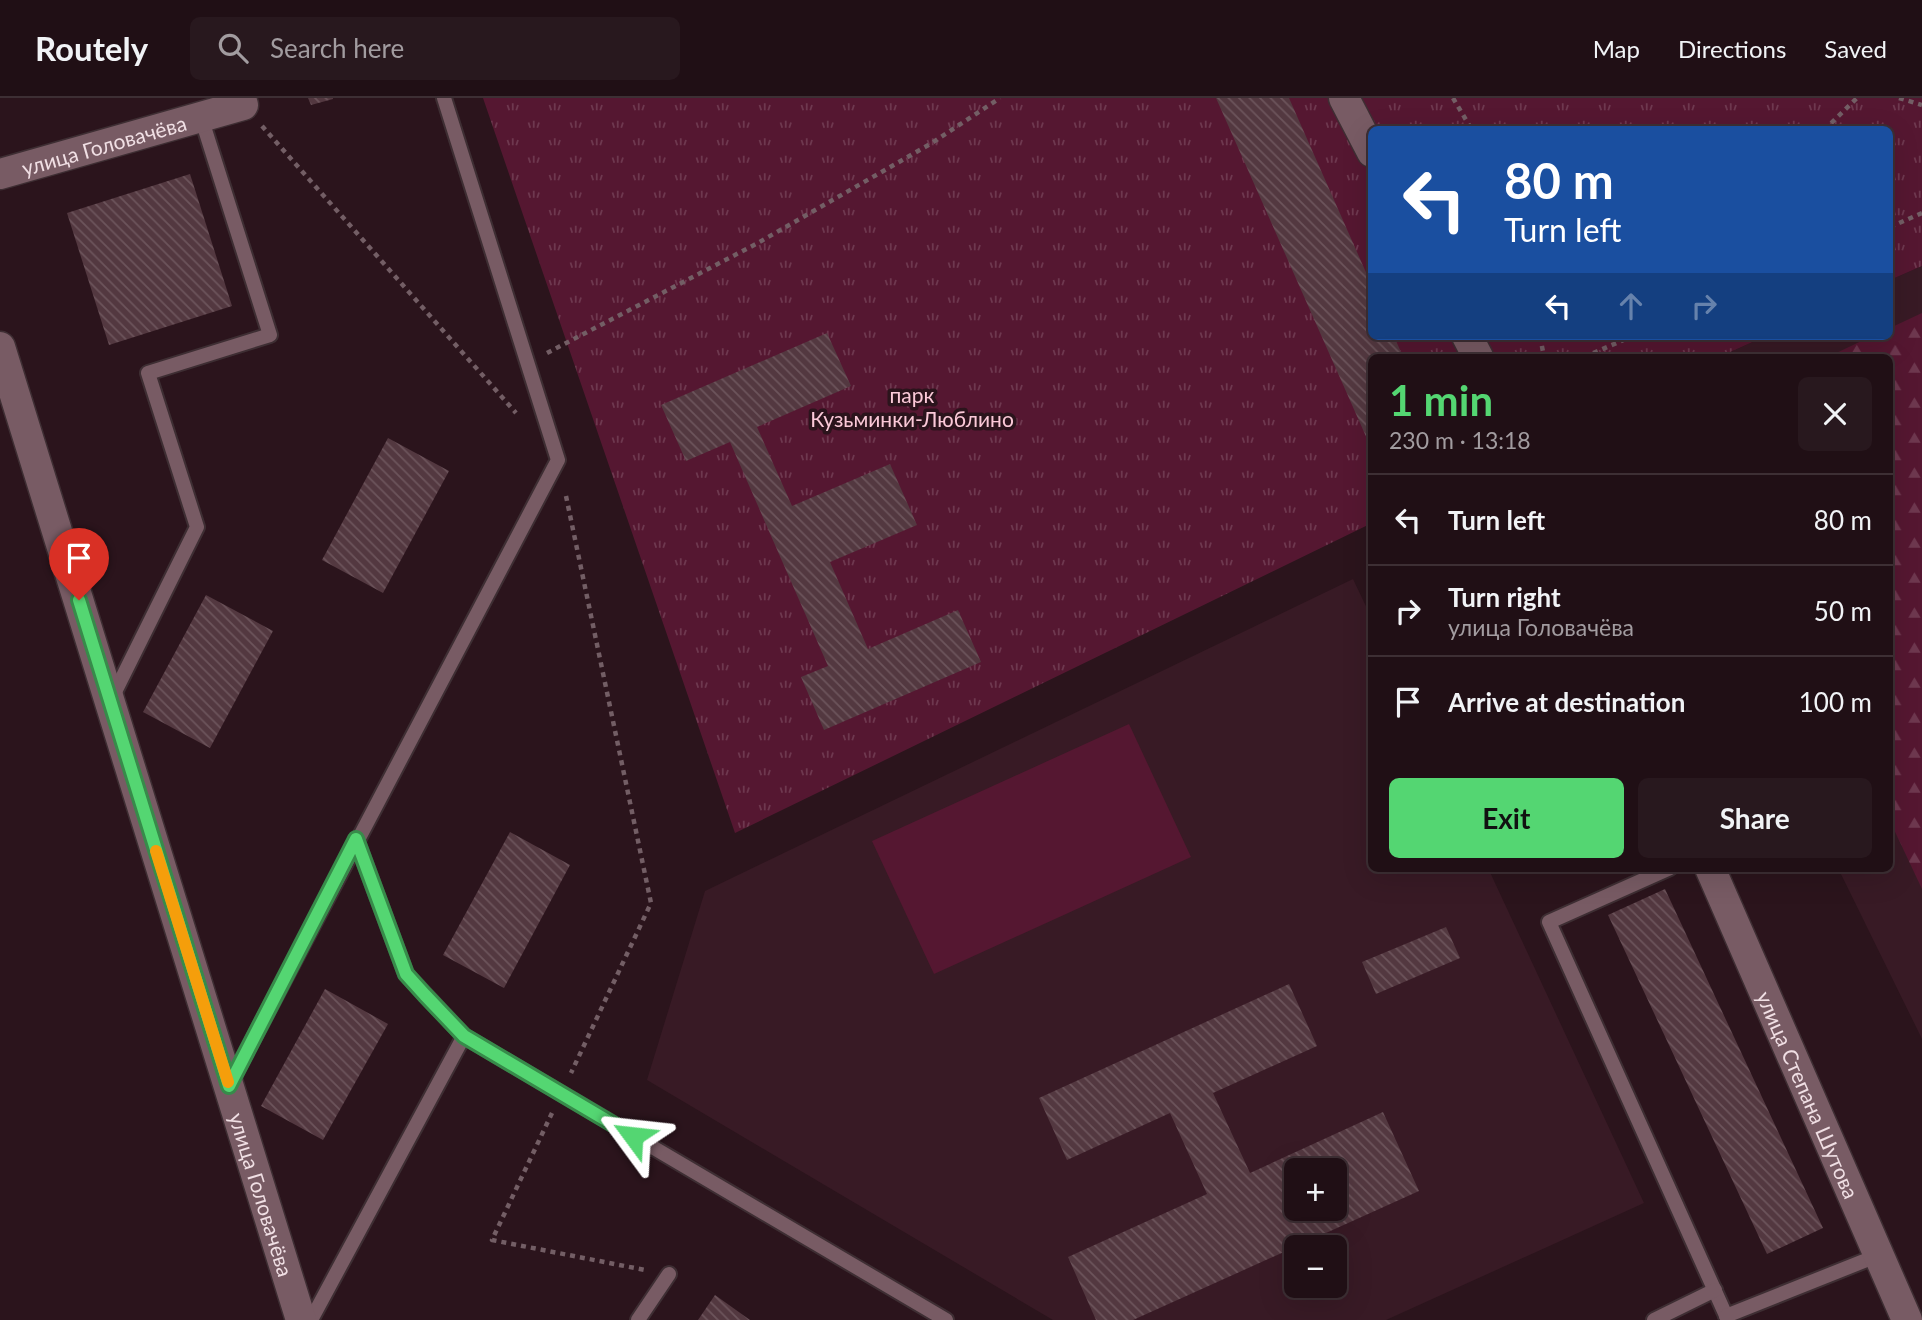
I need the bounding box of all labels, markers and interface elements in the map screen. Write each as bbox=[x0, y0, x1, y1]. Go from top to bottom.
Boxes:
search box bbox=[190, 17, 680, 80]
text: Routely bbox=[35, 28, 148, 68]
icon: search bbox=[214, 29, 252, 67]
text: Search here bbox=[270, 32, 404, 64]
text: Map bbox=[1593, 34, 1640, 63]
text: Directions bbox=[1678, 34, 1786, 63]
text: Saved bbox=[1824, 34, 1887, 63]
street label: улица Головачёва bbox=[19, 109, 189, 180]
text: 80 m bbox=[1504, 151, 1614, 209]
icon: left bbox=[1389, 154, 1480, 245]
text: Turn left bbox=[1504, 210, 1621, 249]
icon: left bbox=[1539, 287, 1577, 325]
icon: ahead bbox=[1612, 287, 1650, 325]
icon: right bbox=[1685, 287, 1723, 325]
text: 1 min bbox=[1389, 375, 1493, 425]
button: close bbox=[1798, 377, 1872, 451]
park label: парк Кузьминки-Люблино bbox=[810, 382, 1014, 431]
text: 230 m · 13:18 bbox=[1389, 426, 1531, 454]
icon: left bbox=[1389, 501, 1427, 539]
text: Turn left bbox=[1448, 504, 1545, 536]
text: 80 m bbox=[1814, 504, 1872, 536]
pin bbox=[49, 528, 109, 600]
icon: arrive bbox=[60, 539, 98, 577]
text: Turn right bbox=[1448, 581, 1561, 613]
icon: right bbox=[1389, 592, 1427, 630]
text: 50 m bbox=[1814, 595, 1872, 627]
text: улица Головачёва bbox=[1448, 613, 1634, 641]
icon: arrive bbox=[1389, 683, 1427, 721]
text: Arrive at destination bbox=[1448, 686, 1685, 718]
text: 100 m bbox=[1799, 686, 1872, 718]
button: Exit bbox=[1389, 778, 1624, 858]
button: Share bbox=[1638, 778, 1872, 858]
street label: улица Степана Шутова bbox=[1753, 987, 1865, 1202]
position arrow bbox=[596, 1099, 670, 1173]
street label: улица Головачёва bbox=[225, 1110, 299, 1279]
map controls bbox=[1284, 1158, 1347, 1298]
button: + bbox=[1284, 1158, 1347, 1221]
button: − bbox=[1284, 1235, 1347, 1298]

